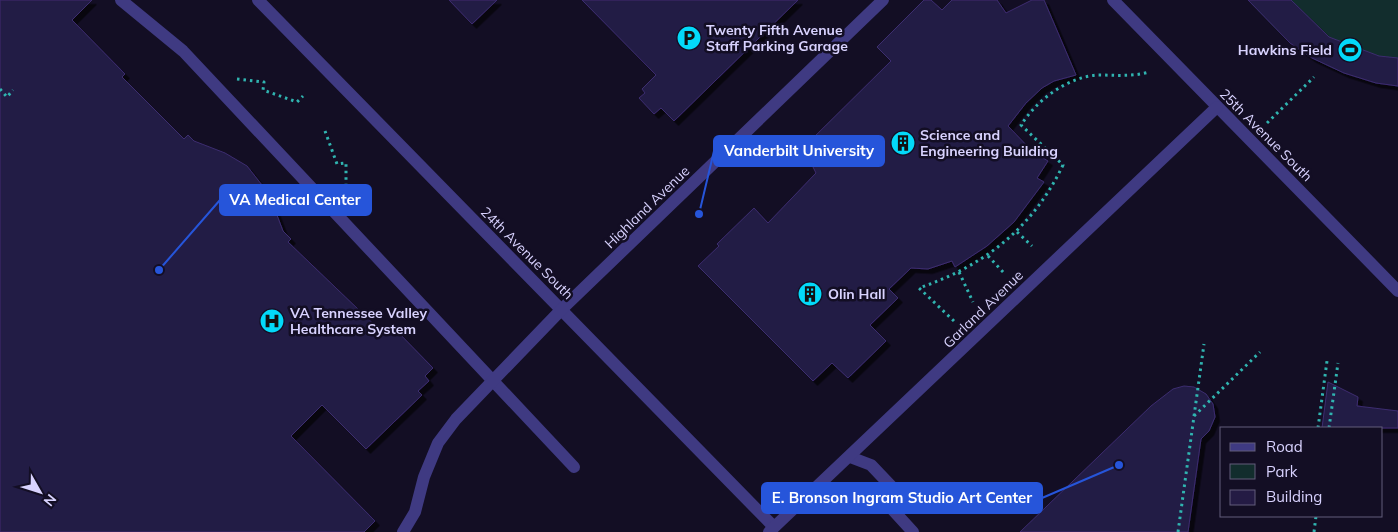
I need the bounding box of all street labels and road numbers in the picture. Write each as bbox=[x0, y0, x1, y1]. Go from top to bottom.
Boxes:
street label: 25th Avenue South bbox=[1216, 85, 1316, 185]
street label: Highland Avenue bbox=[601, 162, 693, 252]
street label: 24th Avenue South bbox=[477, 203, 577, 303]
street label: Garland Avenue bbox=[939, 266, 1027, 352]

